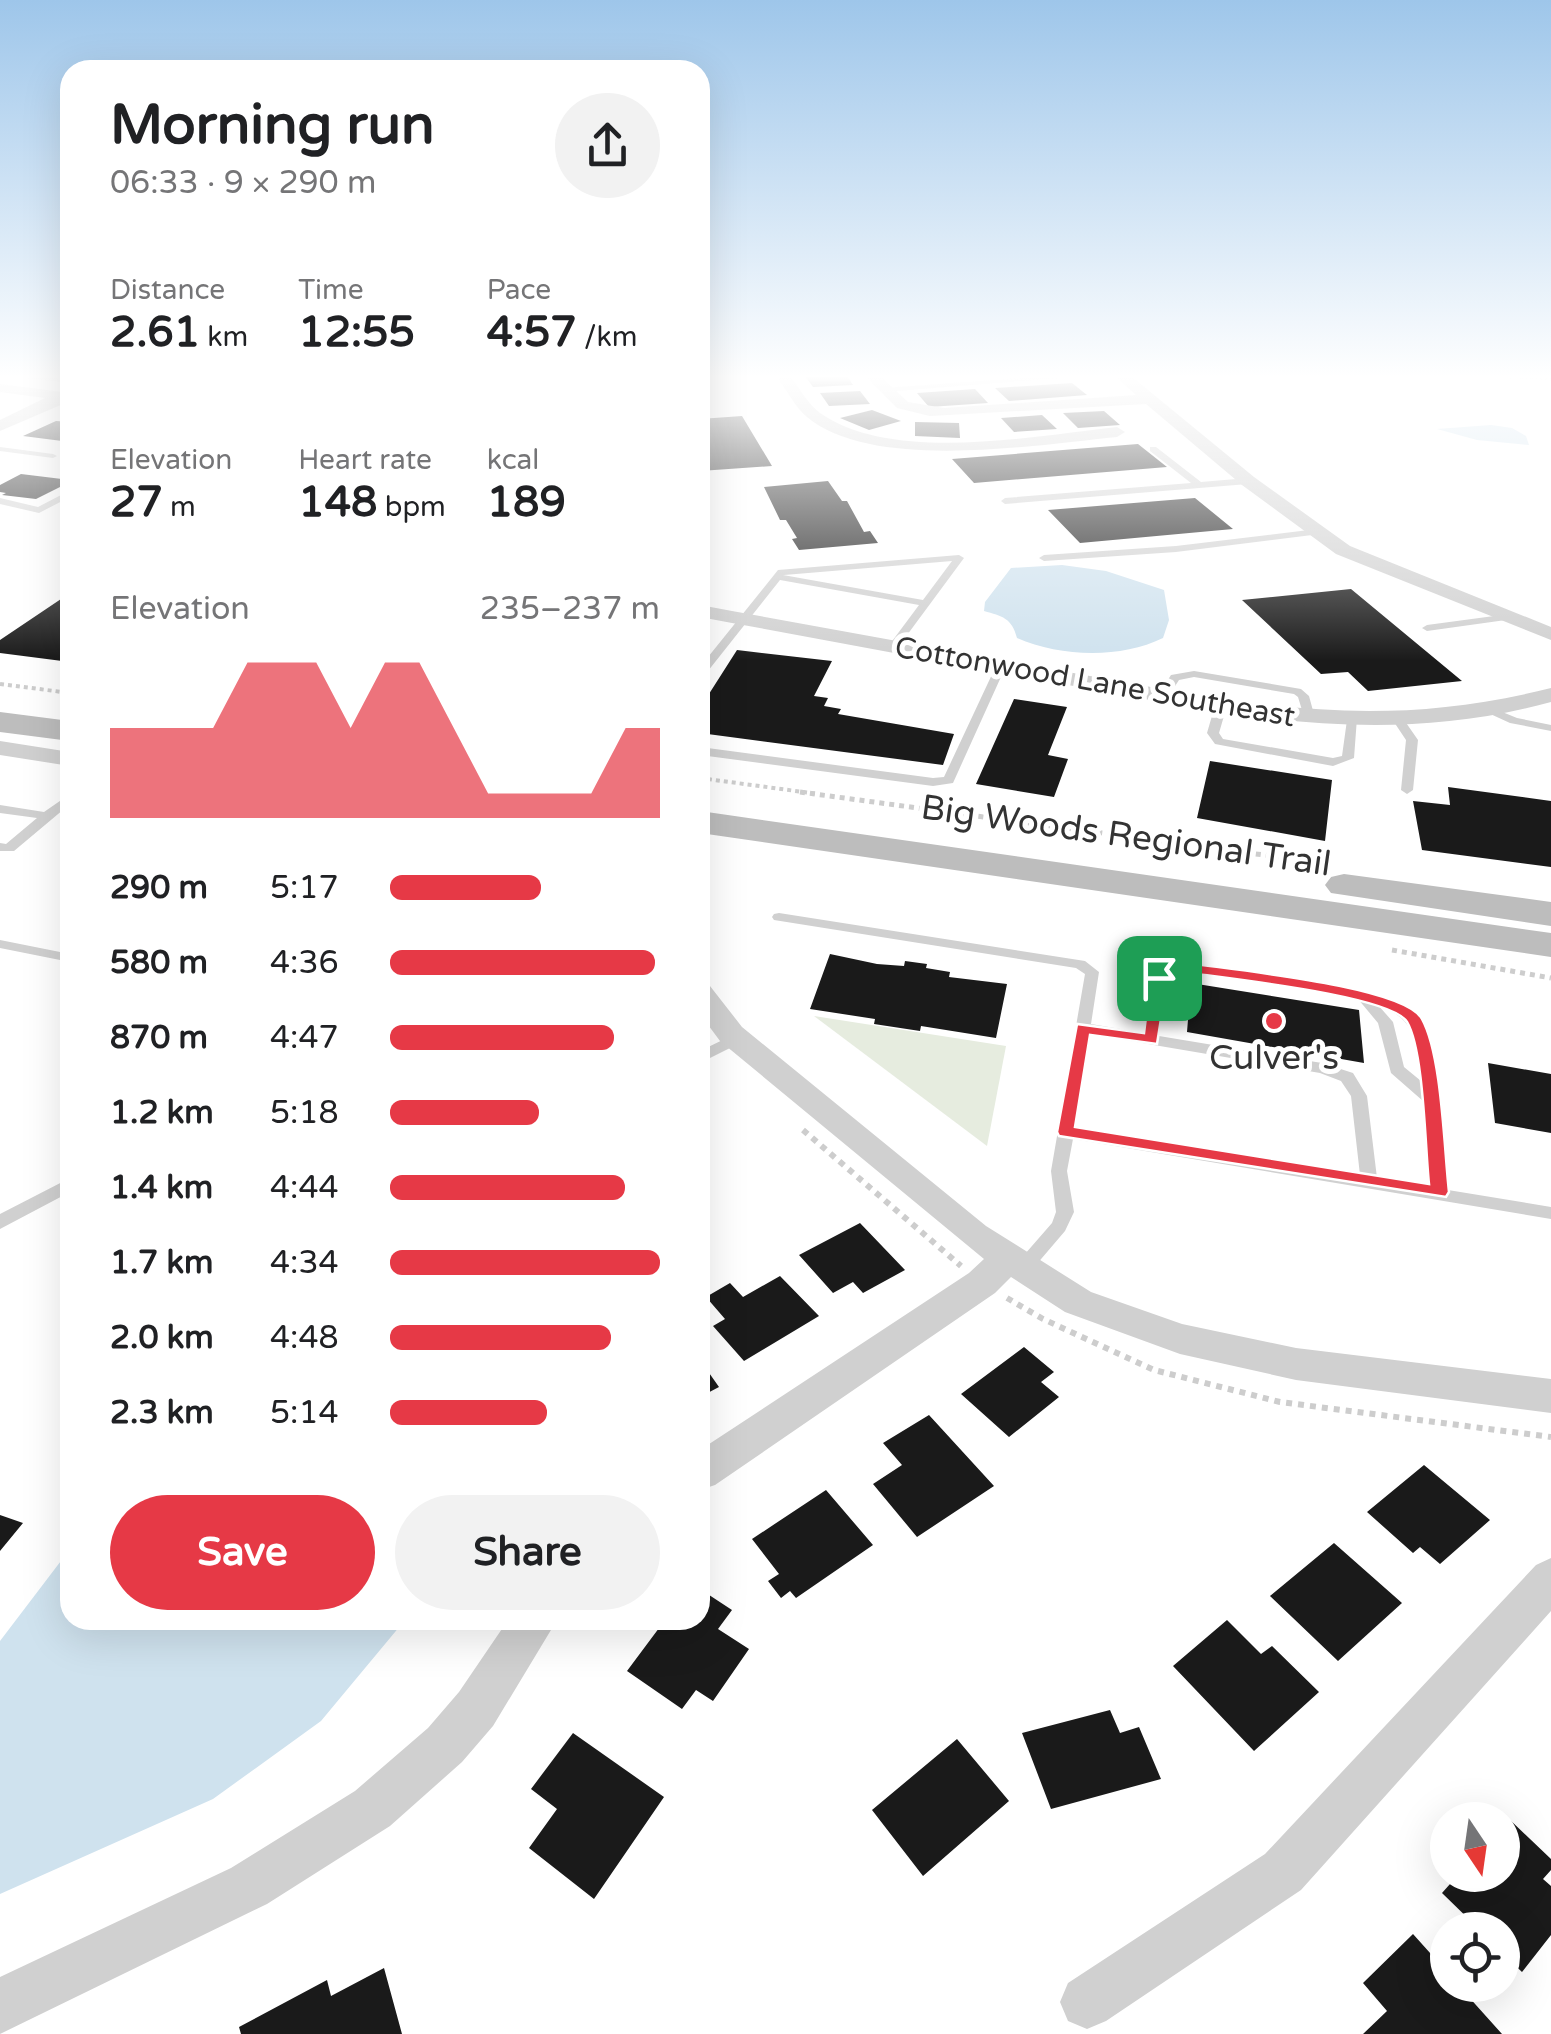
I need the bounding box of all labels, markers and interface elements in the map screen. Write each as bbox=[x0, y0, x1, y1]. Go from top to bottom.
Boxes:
text: Morning run bbox=[110, 93, 435, 159]
button: share bbox=[555, 93, 660, 198]
text: 06:33 · 9 × 290 m bbox=[110, 164, 376, 202]
text: Distance bbox=[110, 273, 225, 307]
text: Time bbox=[298, 273, 364, 307]
text: Pace bbox=[487, 273, 551, 307]
text: 2.61 bbox=[110, 307, 200, 358]
text: 12:55 bbox=[298, 307, 415, 358]
text: 4:57 bbox=[487, 307, 577, 358]
text: km bbox=[200, 320, 248, 354]
text: /km bbox=[577, 320, 637, 354]
text: Elevation bbox=[110, 443, 232, 477]
text: Heart rate bbox=[298, 443, 432, 477]
text: kcal bbox=[487, 443, 539, 477]
text: 27 bbox=[110, 477, 163, 528]
text: 148 bbox=[298, 477, 377, 528]
text: 189 bbox=[487, 477, 566, 528]
text: m bbox=[163, 490, 196, 524]
text: bpm bbox=[377, 490, 446, 524]
text: Elevation bbox=[110, 590, 250, 628]
text: 235–237 m bbox=[480, 590, 660, 628]
street label: Cottonwood Lane Southeast bbox=[892, 629, 1298, 735]
street label: Big Woods Regional Trail bbox=[918, 786, 1334, 886]
text: 290 m bbox=[110, 869, 208, 907]
text: 5:17 bbox=[270, 869, 339, 907]
pin bbox=[1117, 936, 1202, 1021]
text: 580 m bbox=[110, 944, 208, 982]
text: 4:36 bbox=[270, 944, 339, 982]
icon: arrive bbox=[1132, 951, 1187, 1006]
marker: Culver's bbox=[1263, 1010, 1285, 1032]
text: 870 m bbox=[110, 1019, 208, 1057]
text: 4:47 bbox=[270, 1019, 339, 1057]
place label: Culver's bbox=[1209, 1037, 1339, 1079]
text: 1.2 km bbox=[110, 1094, 214, 1132]
text: 5:18 bbox=[270, 1094, 339, 1132]
text: 1.4 km bbox=[110, 1169, 213, 1207]
text: 4:44 bbox=[270, 1169, 339, 1207]
text: 1.7 km bbox=[110, 1244, 213, 1282]
text: 4:34 bbox=[270, 1244, 339, 1282]
text: 2.0 km bbox=[110, 1319, 214, 1357]
text: 4:48 bbox=[270, 1319, 339, 1357]
text: 2.3 km bbox=[110, 1394, 214, 1432]
text: 5:14 bbox=[270, 1394, 339, 1432]
button: Save bbox=[110, 1495, 375, 1610]
button: Share bbox=[395, 1495, 660, 1610]
north arrow bbox=[1430, 1802, 1520, 1892]
map controls bbox=[1430, 1802, 1520, 2002]
button: locate bbox=[1430, 1912, 1520, 2002]

